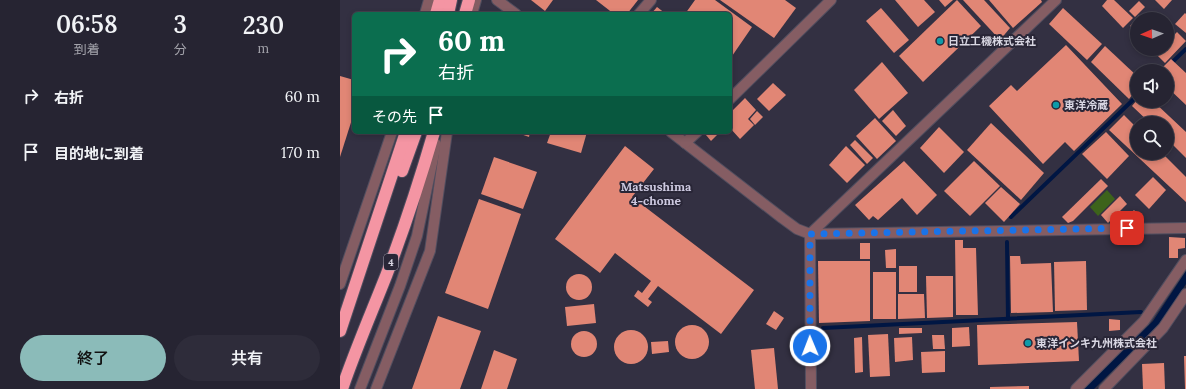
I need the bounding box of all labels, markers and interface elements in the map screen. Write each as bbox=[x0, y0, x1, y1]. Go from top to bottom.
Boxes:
text: 06:58 bbox=[56, 9, 118, 40]
text: 3 bbox=[173, 9, 187, 40]
text: 230 bbox=[243, 10, 284, 41]
north arrow bbox=[1130, 12, 1174, 56]
map controls bbox=[1130, 12, 1174, 160]
text: 60 m bbox=[438, 23, 505, 59]
icon: right bbox=[372, 28, 424, 80]
place label: 日立工機株式会社 bbox=[948, 34, 1036, 48]
marker: 日立工機株式会社 bbox=[935, 36, 945, 46]
text: m bbox=[258, 40, 269, 57]
text: 到着 bbox=[74, 41, 100, 58]
text: 分 bbox=[174, 41, 187, 58]
text: 右折 bbox=[438, 61, 474, 84]
button: sound bbox=[1130, 64, 1174, 108]
icon: right bbox=[20, 85, 42, 107]
text: 60 m bbox=[285, 87, 320, 106]
text: 右折 bbox=[54, 88, 84, 107]
place label: 東洋冷蔵 bbox=[1064, 98, 1108, 112]
marker: 東洋冷蔵 bbox=[1051, 100, 1061, 110]
icon: arrive bbox=[425, 104, 447, 126]
text: その先 bbox=[372, 107, 417, 126]
button: search bbox=[1130, 116, 1174, 160]
icon: arrive bbox=[20, 141, 42, 163]
text: 170 m bbox=[281, 143, 320, 162]
text: 目的地に到着 bbox=[54, 144, 144, 163]
district label: Matsushima 4-chome bbox=[621, 179, 692, 208]
pin bbox=[1110, 211, 1144, 245]
icon: arrive bbox=[1116, 217, 1138, 239]
road number: 4 bbox=[384, 254, 398, 270]
position arrow bbox=[789, 325, 831, 367]
button: 終了 bbox=[20, 335, 166, 381]
button: 共有 bbox=[174, 335, 320, 381]
place label: 東洋インキ九州株式会社 bbox=[1036, 336, 1157, 350]
marker: 東洋インキ九州株式会社 bbox=[1023, 338, 1033, 348]

